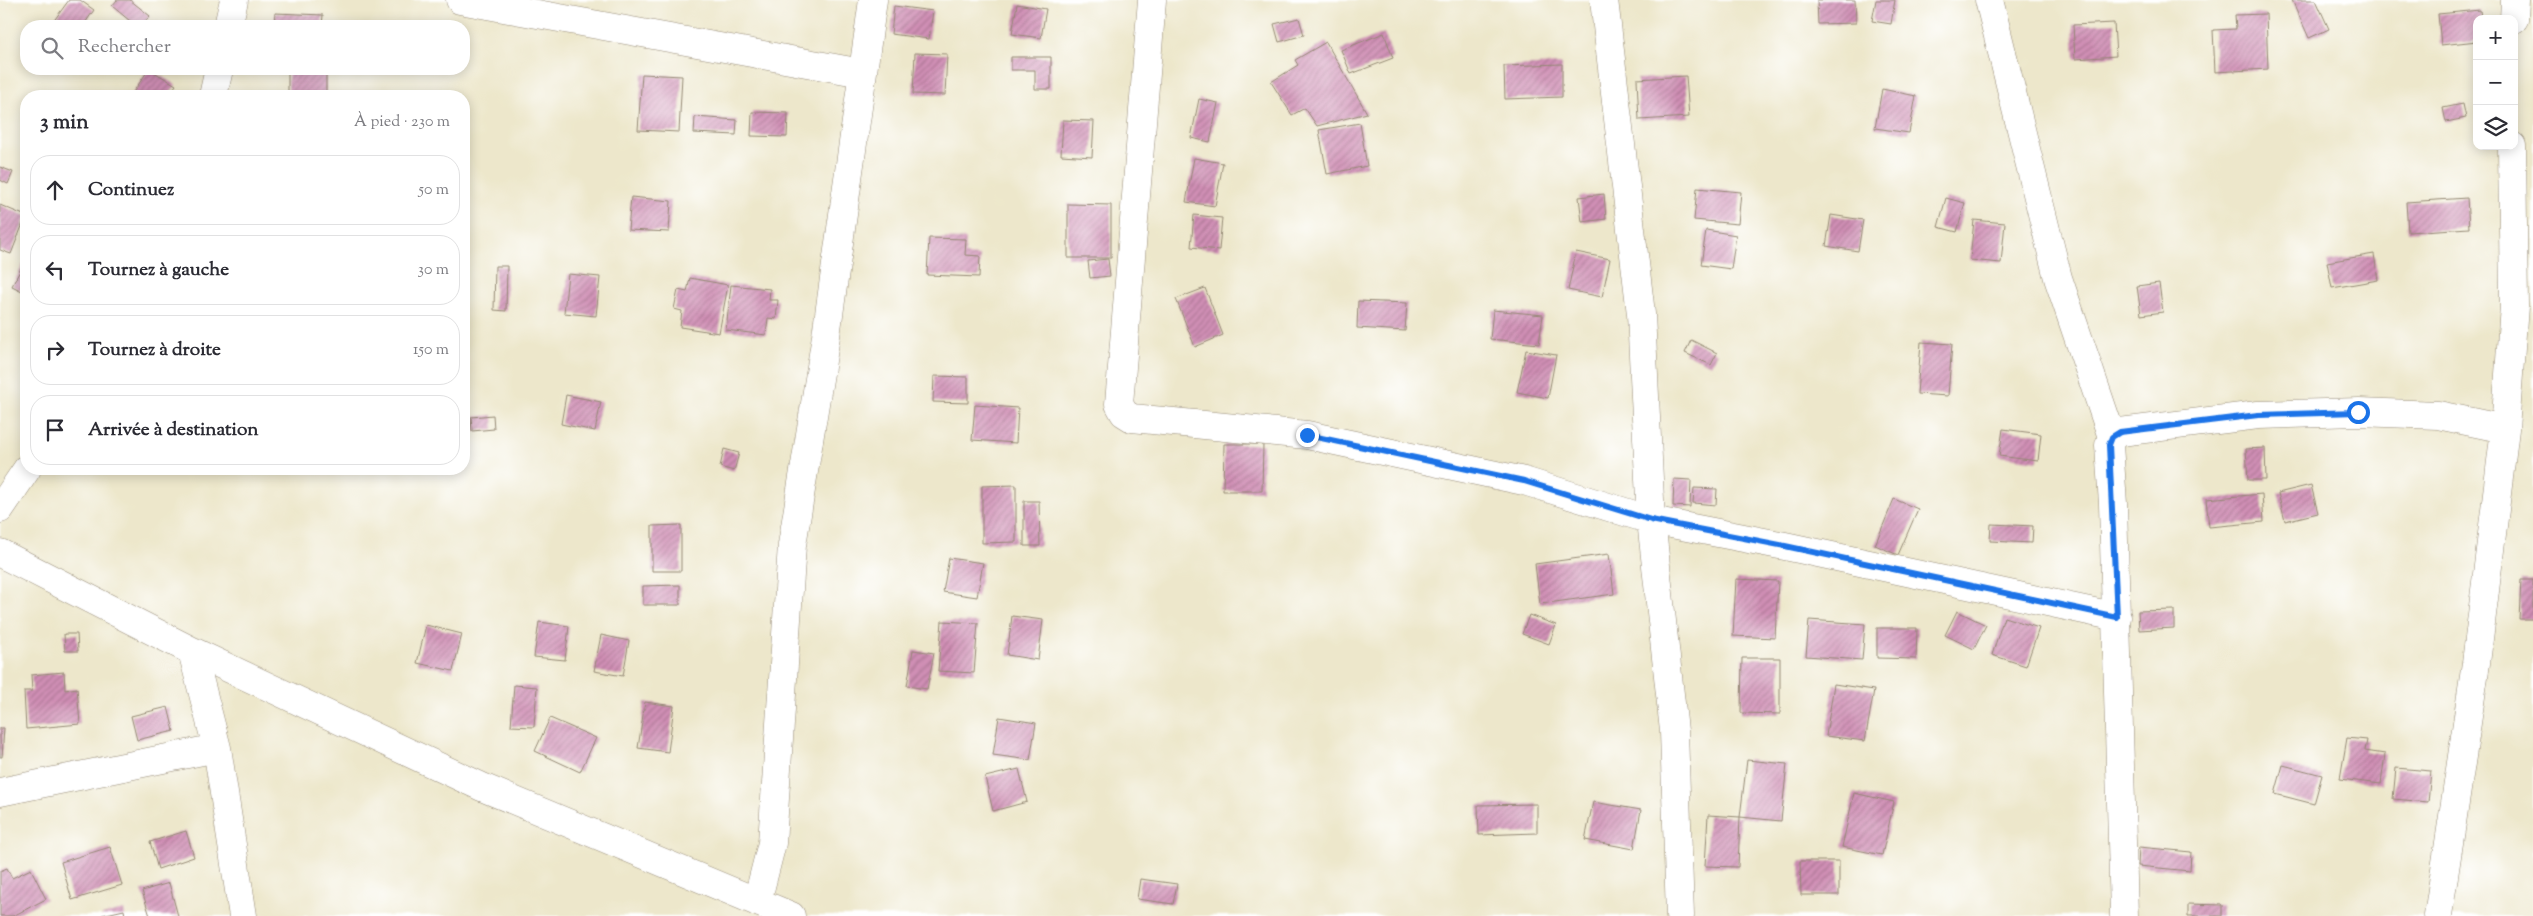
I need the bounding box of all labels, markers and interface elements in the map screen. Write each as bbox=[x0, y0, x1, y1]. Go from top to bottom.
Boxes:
map controls bbox=[2473, 15, 2518, 150]
button: + bbox=[2473, 15, 2518, 60]
search box bbox=[20, 20, 470, 75]
icon: search bbox=[38, 34, 66, 62]
text: Rechercher bbox=[78, 34, 171, 61]
button: − bbox=[2473, 60, 2518, 105]
button: layers bbox=[2473, 105, 2518, 150]
text: 3 min bbox=[40, 108, 89, 138]
text: À pied · 230 m bbox=[354, 111, 450, 134]
icon: ahead bbox=[41, 176, 69, 204]
text: Continuez bbox=[88, 177, 174, 204]
text: 50 m bbox=[418, 179, 449, 202]
icon: left bbox=[41, 256, 69, 284]
text: Tournez à gauche bbox=[88, 257, 229, 284]
text: 30 m bbox=[418, 259, 449, 282]
icon: right bbox=[41, 336, 69, 364]
text: Tournez à droite bbox=[88, 337, 221, 364]
text: 150 m bbox=[413, 339, 449, 362]
route start bbox=[2347, 401, 2370, 424]
icon: arrive bbox=[41, 416, 69, 444]
text: Arrivée à destination bbox=[88, 417, 259, 444]
route end bbox=[1296, 424, 1319, 447]

